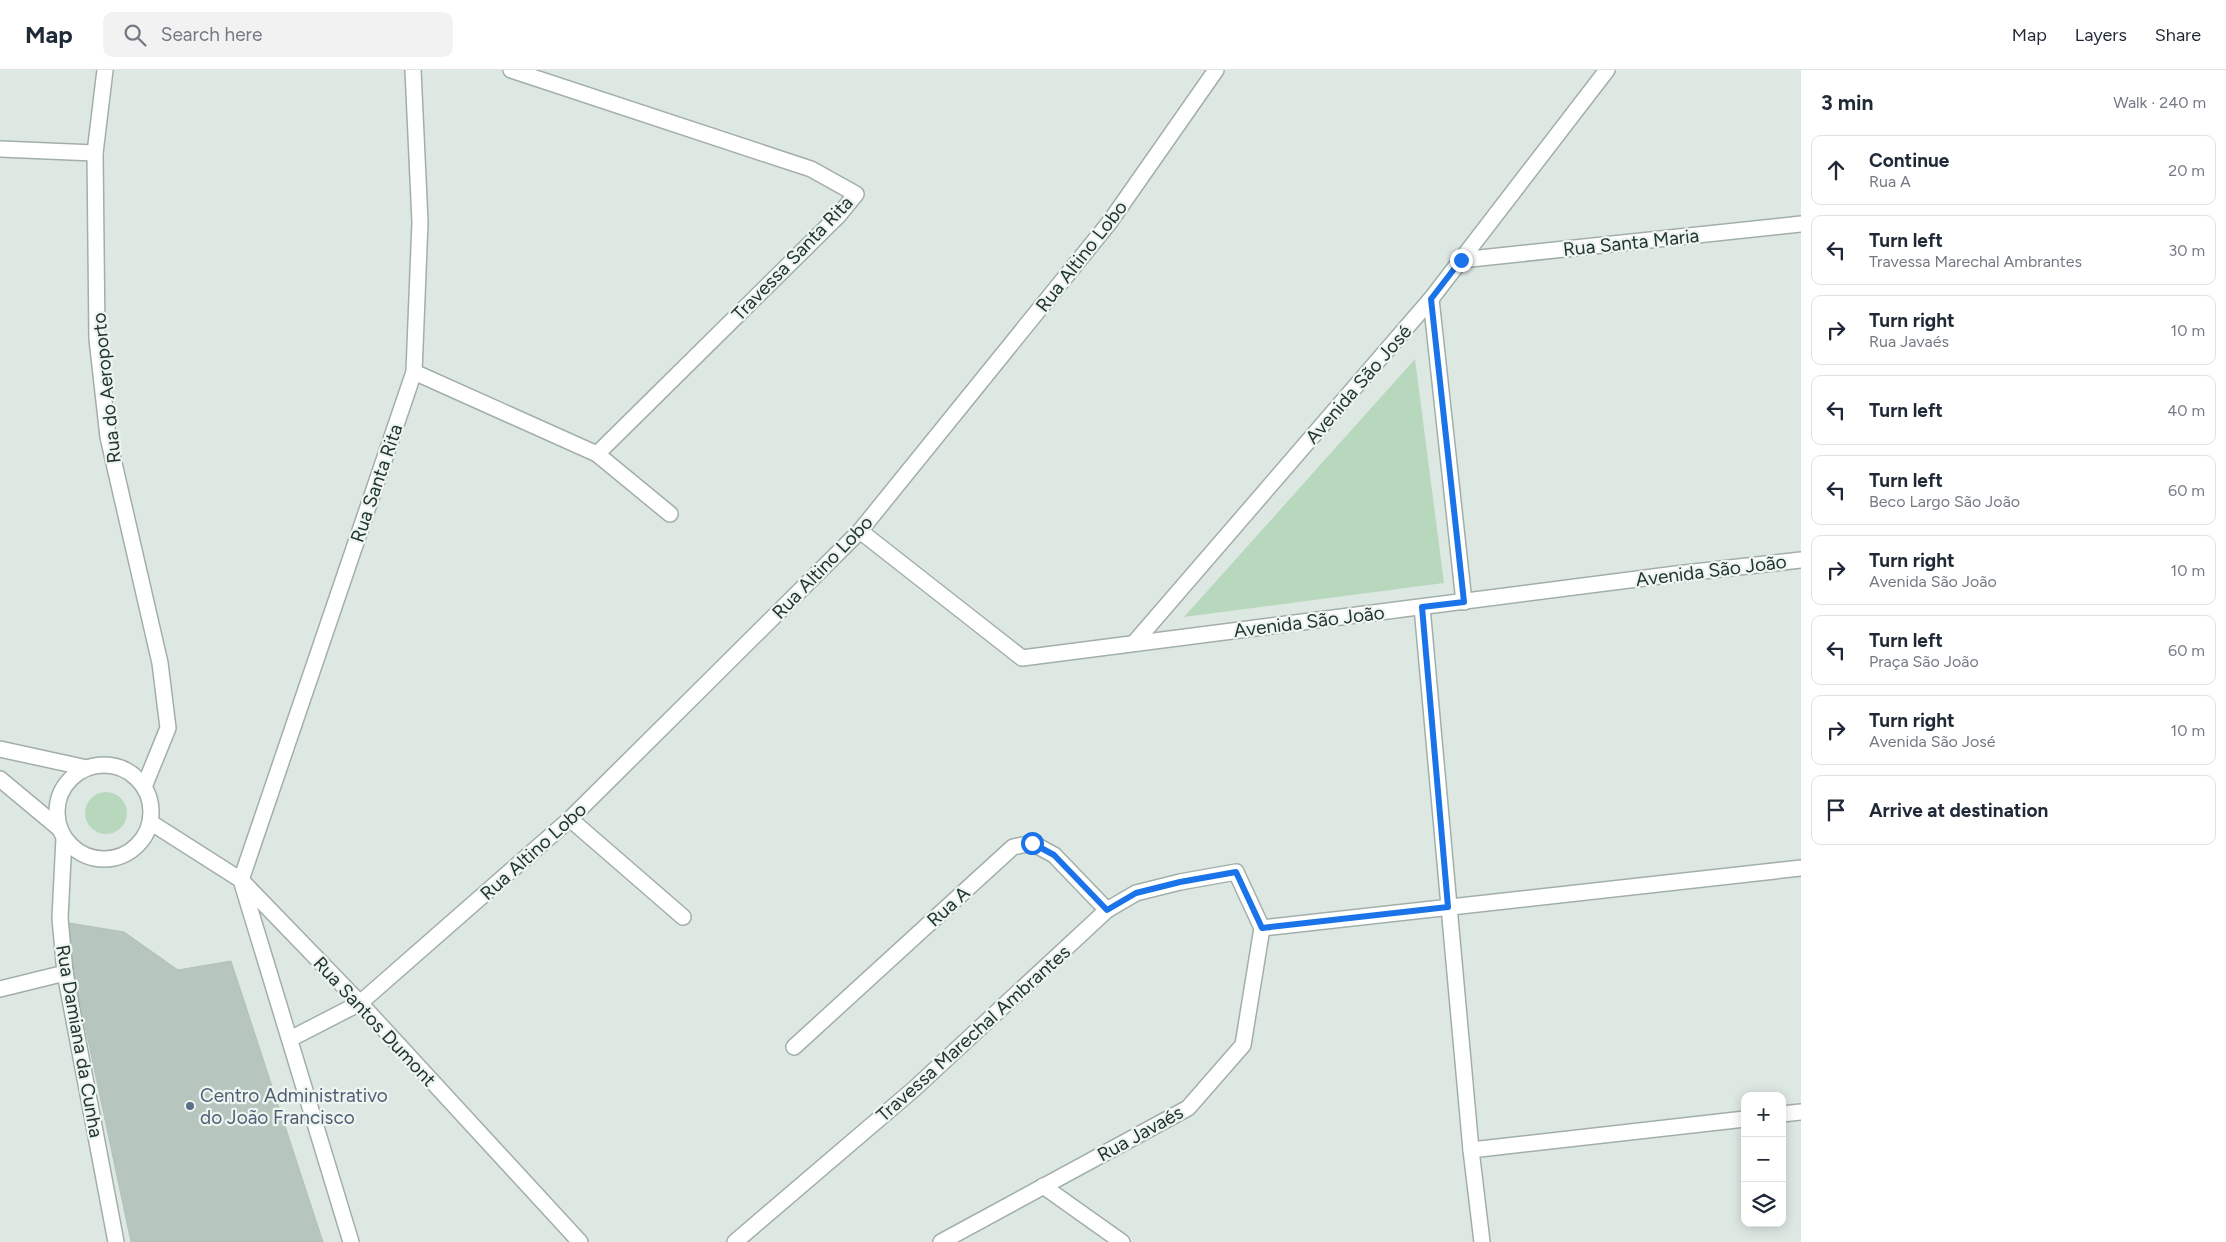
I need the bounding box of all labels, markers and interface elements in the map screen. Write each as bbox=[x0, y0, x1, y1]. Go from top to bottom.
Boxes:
search box bbox=[103, 12, 453, 57]
text: Map bbox=[25, 20, 73, 49]
icon: search bbox=[121, 21, 149, 49]
text: Search here bbox=[161, 23, 262, 46]
text: Map bbox=[2012, 24, 2047, 46]
text: Layers bbox=[2075, 24, 2127, 46]
text: Share bbox=[2155, 24, 2201, 46]
text: 3 min bbox=[1821, 90, 1873, 115]
text: Walk · 240 m bbox=[2113, 93, 2206, 112]
text: Continue bbox=[1869, 149, 1949, 172]
icon: ahead bbox=[1822, 156, 1850, 184]
text: 20 m bbox=[2168, 161, 2205, 180]
text: Rua A bbox=[1869, 172, 1911, 191]
street label: Travessa Santa Rita bbox=[727, 191, 858, 325]
street label: Rua Altino Lobo bbox=[1031, 196, 1132, 317]
street label: Rua Santa Maria bbox=[1562, 224, 1700, 261]
text: Turn left bbox=[1869, 229, 1943, 252]
icon: left bbox=[1822, 236, 1850, 264]
text: 30 m bbox=[2168, 241, 2205, 260]
route end bbox=[1450, 249, 1473, 272]
text: Travessa Marechal Ambrantes bbox=[1869, 252, 2082, 271]
text: Turn right bbox=[1869, 309, 1955, 332]
street label: Rua do Aeroporto bbox=[87, 312, 126, 464]
icon: right bbox=[1822, 316, 1850, 344]
street label: Avenida São José bbox=[1300, 320, 1416, 449]
text: 10 m bbox=[2171, 321, 2205, 340]
text: Rua Javaés bbox=[1869, 332, 1949, 351]
icon: left bbox=[1822, 396, 1850, 424]
text: Turn left bbox=[1869, 399, 1943, 422]
text: 40 m bbox=[2167, 401, 2205, 420]
street label: Rua Santa Rita bbox=[345, 421, 407, 545]
text: Turn left bbox=[1869, 469, 1943, 492]
icon: left bbox=[1822, 476, 1850, 504]
text: 60 m bbox=[2168, 481, 2205, 500]
text: Beco Largo São João bbox=[1869, 492, 2020, 511]
street label: Rua Altino Lobo bbox=[767, 511, 877, 624]
text: Turn right bbox=[1869, 549, 1955, 572]
street label: Avenida São João bbox=[1634, 550, 1788, 591]
icon: right bbox=[1822, 556, 1850, 584]
text: 10 m bbox=[2171, 561, 2205, 580]
text: Avenida São João bbox=[1869, 572, 1997, 591]
street label: Avenida São João bbox=[1232, 601, 1386, 642]
text: Turn left bbox=[1869, 629, 1943, 652]
icon: left bbox=[1822, 636, 1850, 664]
text: 60 m bbox=[2168, 641, 2205, 660]
text: Praça São João bbox=[1869, 652, 1979, 671]
text: Turn right bbox=[1869, 709, 1955, 732]
icon: right bbox=[1822, 716, 1850, 744]
text: 10 m bbox=[2171, 721, 2205, 740]
text: Avenida São José bbox=[1869, 732, 1996, 751]
icon: arrive bbox=[1822, 796, 1850, 824]
street label: Rua Altino Lobo bbox=[476, 798, 591, 905]
text: Arrive at destination bbox=[1869, 799, 2048, 822]
route start bbox=[1021, 832, 1044, 855]
street label: Rua A bbox=[922, 881, 975, 932]
street label: Travessa Marechal Ambrantes bbox=[872, 940, 1075, 1127]
street label: Rua Damiana da Cunha bbox=[51, 943, 108, 1139]
street label: Rua Santos Dumont bbox=[309, 952, 441, 1091]
place label: Centro Administrativo do João Francisco bbox=[200, 1084, 388, 1129]
map controls bbox=[1741, 1092, 1786, 1227]
button: + bbox=[1741, 1092, 1786, 1137]
marker: Centro Administrativo do João Francisco bbox=[184, 1100, 196, 1112]
street label: Rua Javaés bbox=[1093, 1100, 1187, 1166]
button: − bbox=[1741, 1137, 1786, 1182]
button: layers bbox=[1741, 1182, 1786, 1227]

